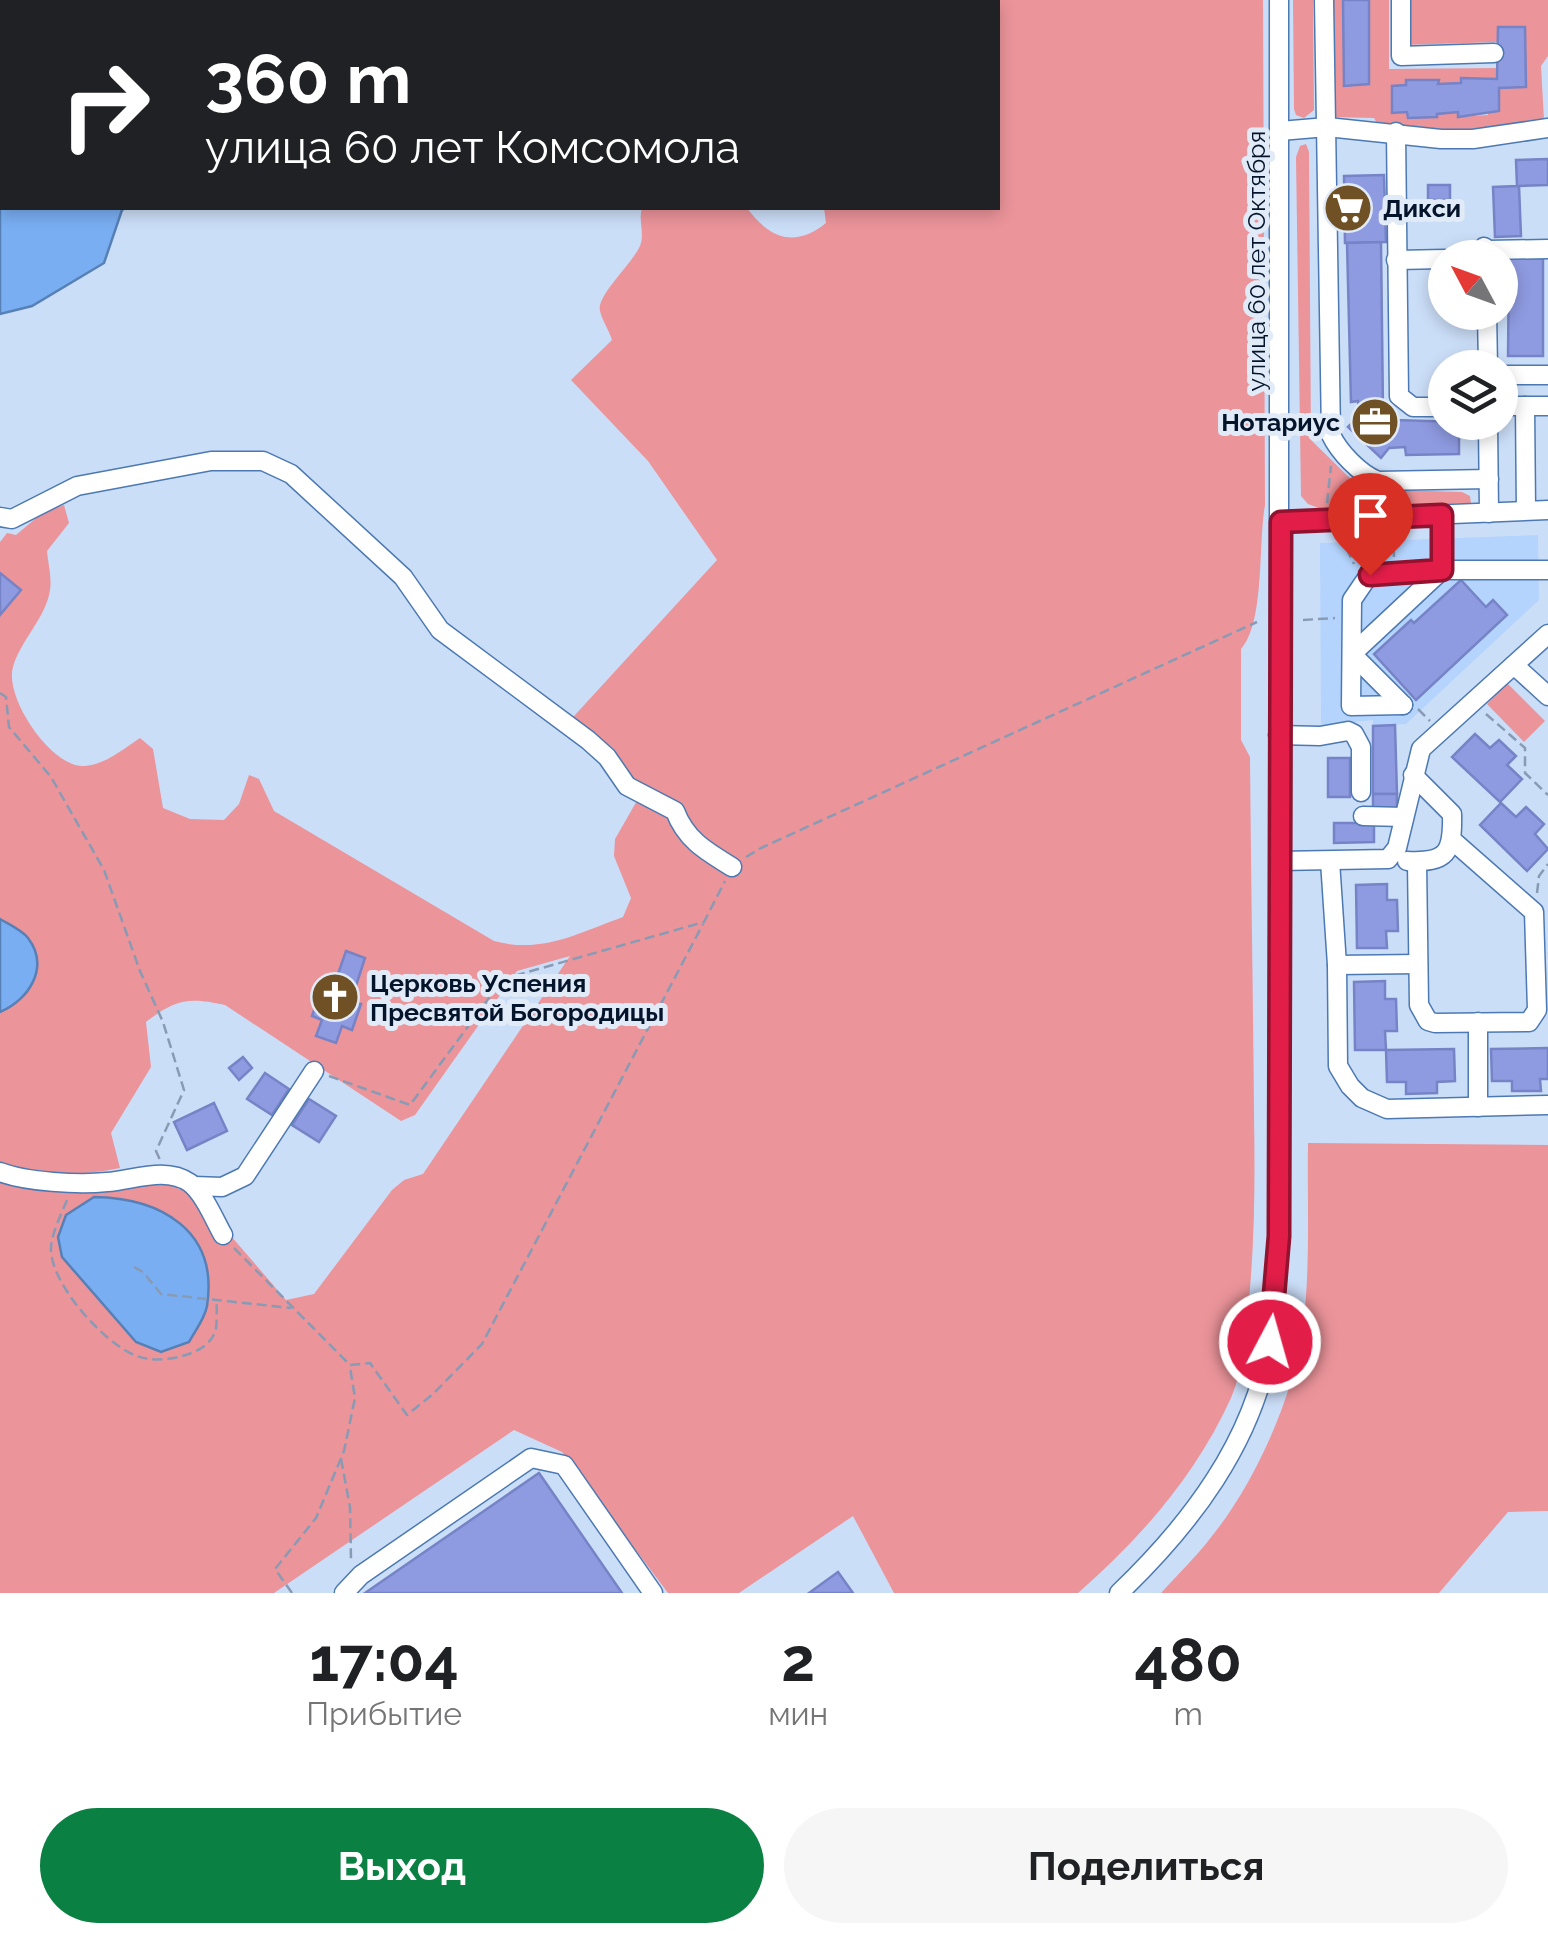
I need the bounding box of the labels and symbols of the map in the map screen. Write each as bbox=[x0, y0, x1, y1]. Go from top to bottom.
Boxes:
street label: улица 60 лет Октября bbox=[1241, 131, 1271, 391]
supermarket icon: Дикси bbox=[1322, 182, 1374, 234]
place label: Дикси bbox=[1383, 193, 1461, 223]
north arrow bbox=[1428, 240, 1518, 330]
office icon: Нотариус bbox=[1349, 396, 1401, 448]
place label: Нотариус bbox=[1221, 407, 1340, 437]
pin bbox=[1328, 473, 1413, 576]
place label: Церковь Успения Пресвятой Богородицы bbox=[370, 968, 664, 1027]
church icon: Церковь Успения Пресвятой Богородицы bbox=[309, 971, 361, 1023]
position arrow bbox=[1218, 1290, 1322, 1394]

